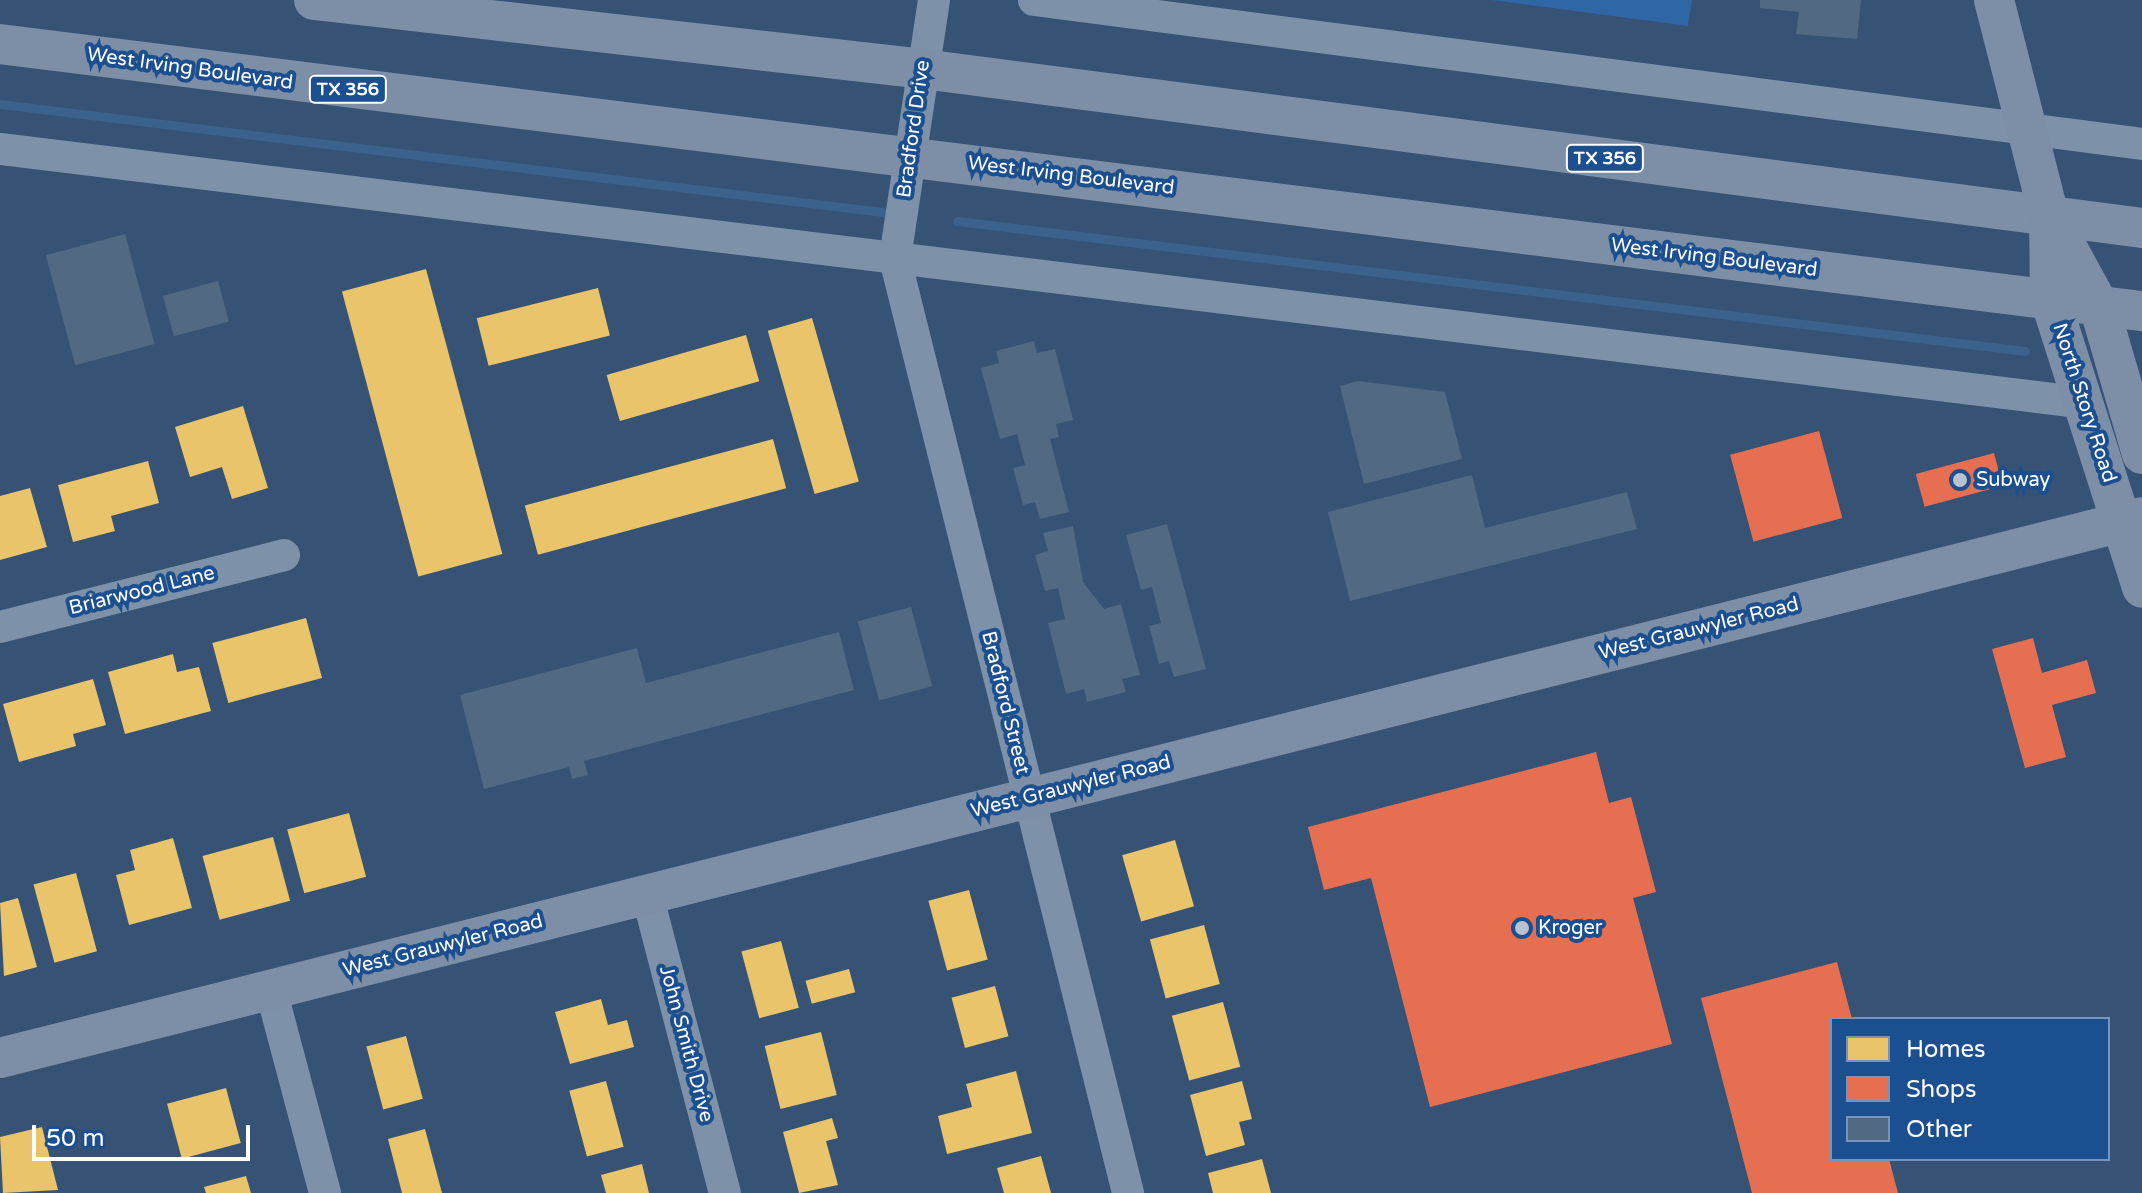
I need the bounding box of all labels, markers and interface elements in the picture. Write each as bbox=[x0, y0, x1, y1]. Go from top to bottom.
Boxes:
street label: West Irving Boulevard bbox=[85, 43, 295, 95]
street label: Bradford Drive bbox=[892, 59, 936, 199]
road number: TX 356 bbox=[308, 75, 388, 103]
road number: TX 356 bbox=[1565, 144, 1645, 172]
street label: West Irving Boulevard bbox=[966, 151, 1176, 201]
street label: West Irving Boulevard bbox=[1609, 233, 1819, 283]
street label: North Story Road bbox=[2047, 320, 2121, 486]
place label: Subway bbox=[1976, 468, 2050, 492]
marker: Subway bbox=[1951, 471, 1969, 489]
street label: Briarwood Lane bbox=[67, 561, 217, 621]
street label: West Grauwyler Road bbox=[1597, 593, 1801, 665]
street label: Bradford Street bbox=[976, 629, 1034, 777]
street label: West Grauwyler Road bbox=[969, 751, 1173, 823]
street label: West Grauwyler Road bbox=[341, 910, 545, 982]
place label: Kroger bbox=[1538, 916, 1603, 940]
marker: Kroger bbox=[1513, 919, 1531, 937]
street label: John Smith Drive bbox=[654, 963, 718, 1125]
legend bbox=[1830, 1017, 2110, 1161]
text: Homes bbox=[1906, 1035, 1986, 1064]
text: Shops bbox=[1906, 1075, 1976, 1104]
scale bar bbox=[36, 1109, 254, 1159]
text: Other bbox=[1906, 1115, 1972, 1144]
text: 50 m bbox=[46, 1124, 104, 1153]

